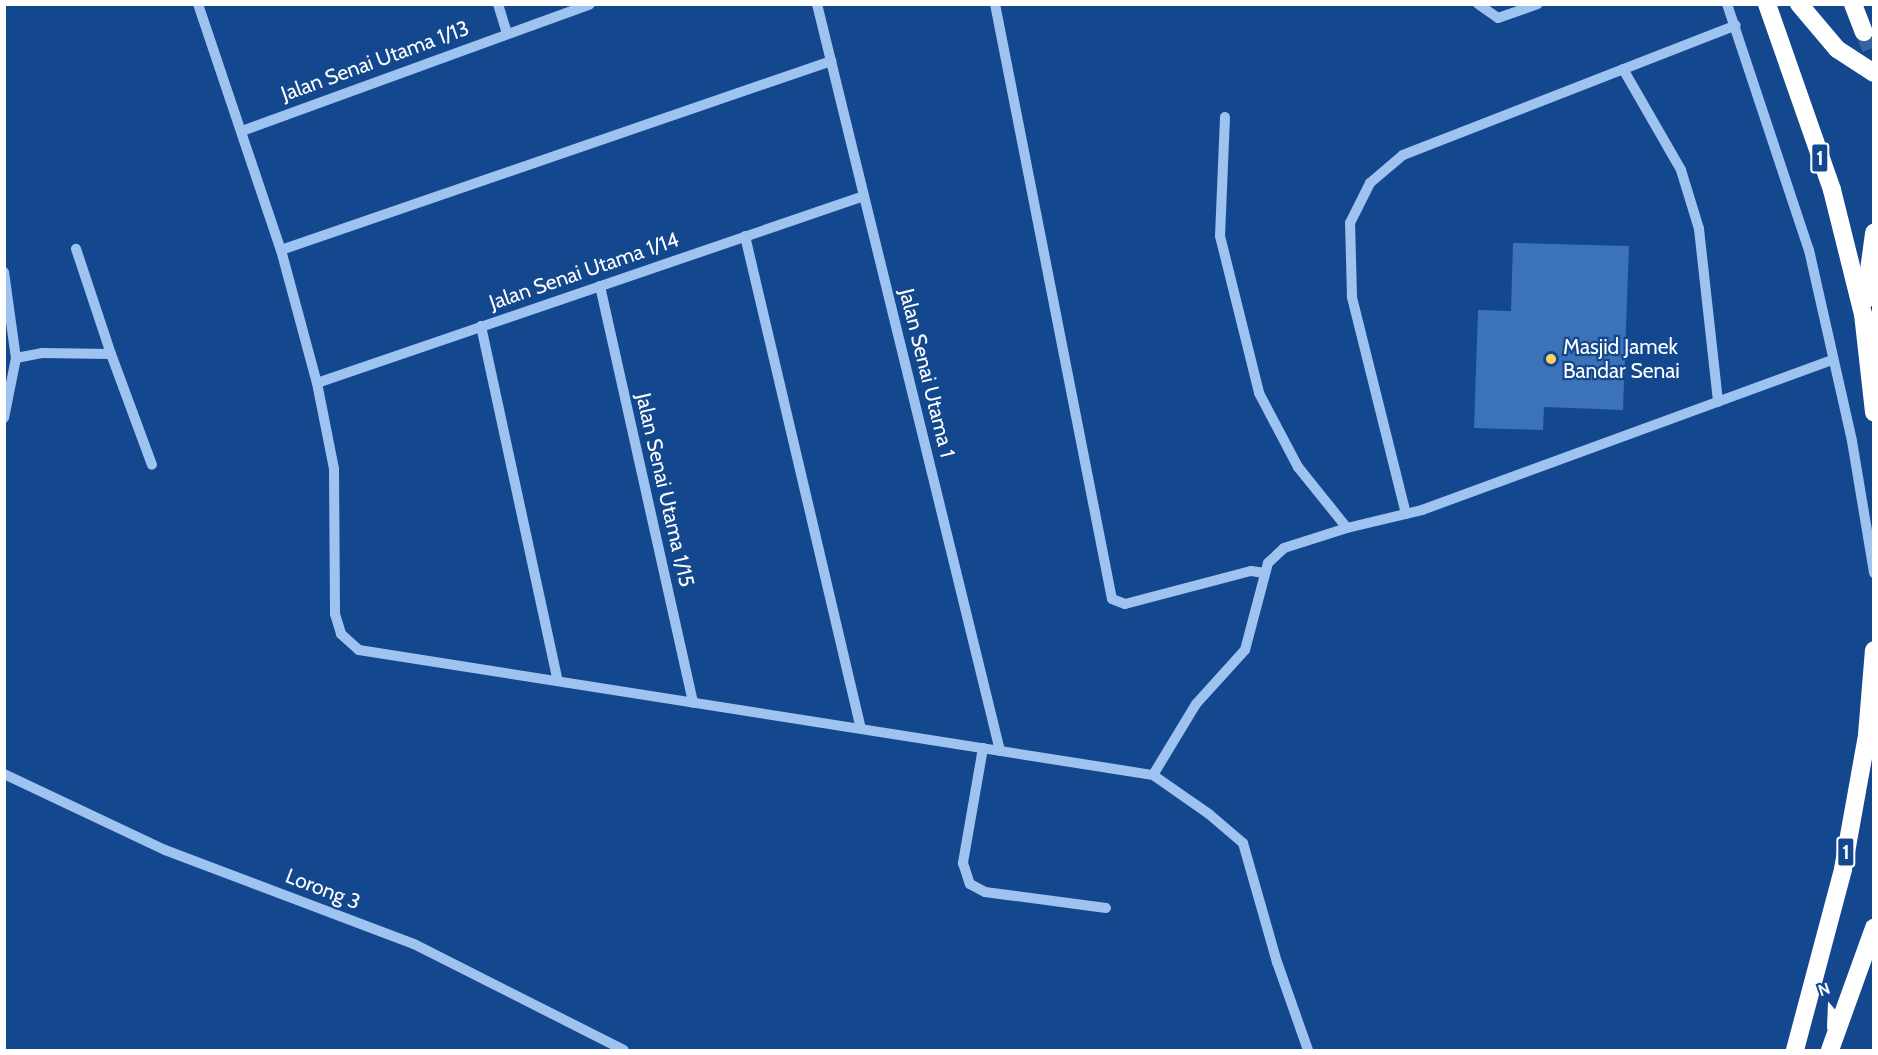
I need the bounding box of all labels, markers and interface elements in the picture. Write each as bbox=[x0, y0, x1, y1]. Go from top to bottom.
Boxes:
street label: Jalan Senai Utama 1/13 bbox=[278, 15, 472, 107]
road number: 1 bbox=[1810, 141, 1830, 175]
street label: Jalan Senai Utama 1/14 bbox=[486, 227, 682, 315]
street label: Jalan Senai Utama 1 bbox=[894, 286, 960, 460]
place label: Masjid Jamek Bandar Senai bbox=[1563, 334, 1680, 384]
marker: Masjid Jamek Bandar Senai bbox=[1544, 352, 1558, 366]
street label: Jalan Senai Utama 1/15 bbox=[630, 391, 700, 589]
road number: 1 bbox=[1836, 835, 1856, 869]
street label: Lorong 3 bbox=[282, 863, 364, 915]
north arrow bbox=[1800, 977, 1860, 1037]
text: N bbox=[1816, 979, 1832, 1000]

